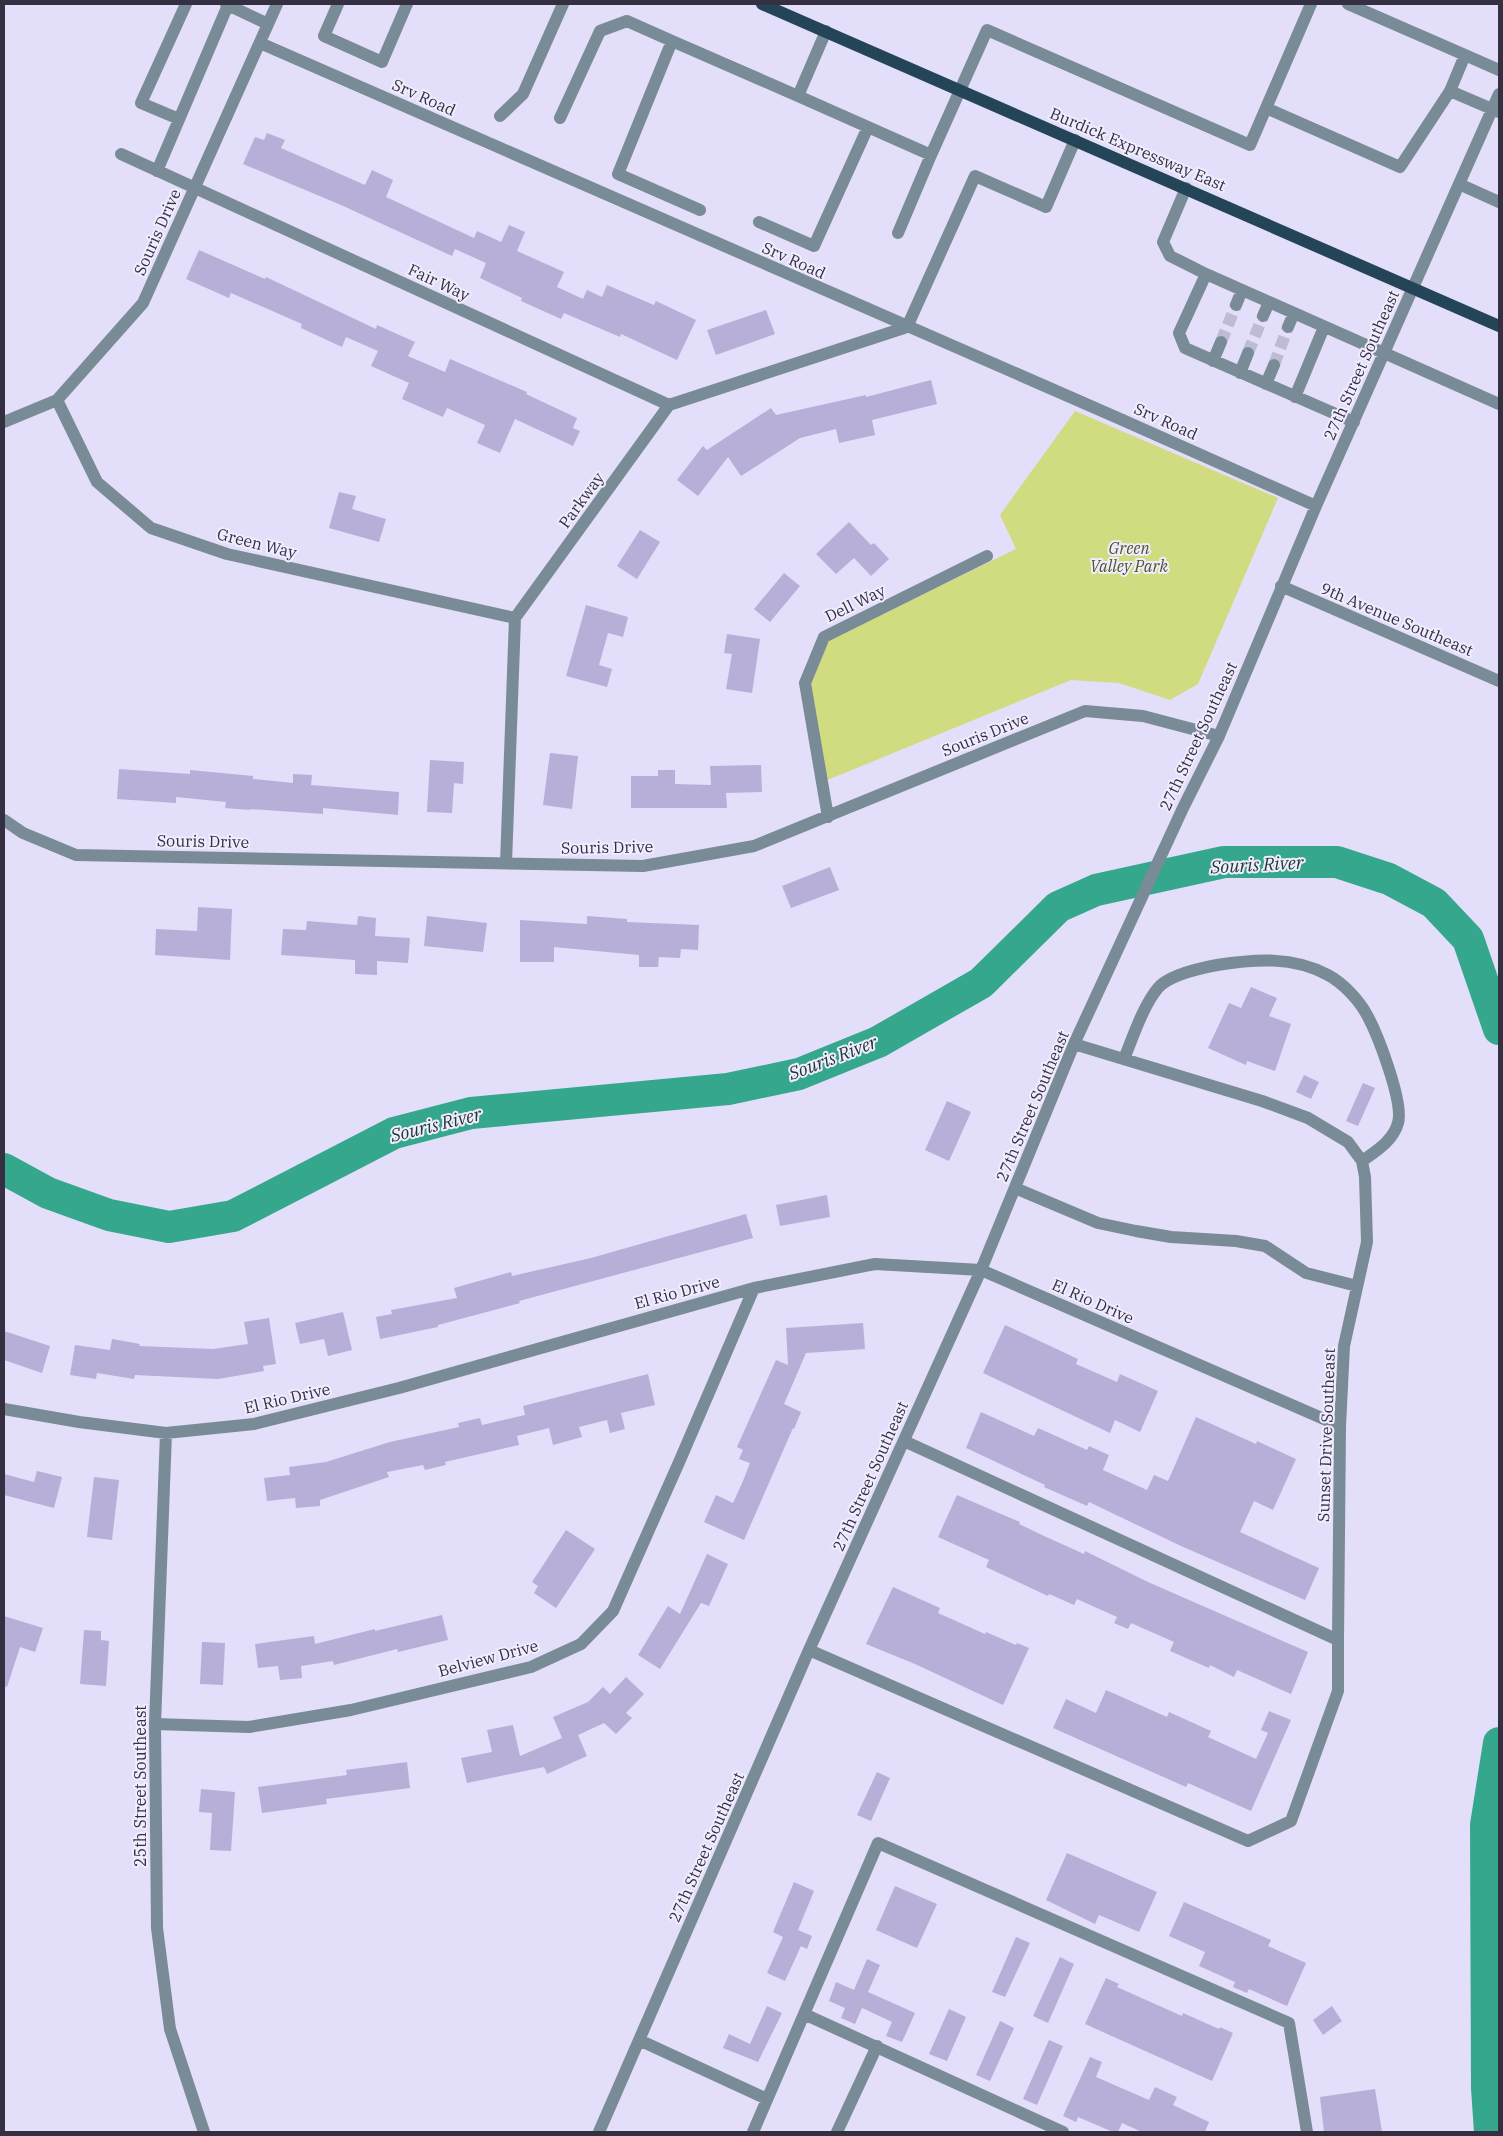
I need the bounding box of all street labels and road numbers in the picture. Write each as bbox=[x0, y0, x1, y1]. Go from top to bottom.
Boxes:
street label: Srv Road bbox=[389, 74, 459, 120]
street label: Burdick Expressway East bbox=[1047, 103, 1229, 195]
street label: Souris Drive bbox=[129, 186, 185, 278]
street label: Srv Road bbox=[759, 237, 829, 283]
street label: Fair Way bbox=[405, 259, 473, 305]
street label: 27th Street Southeast bbox=[1319, 287, 1403, 443]
street label: Srv Road bbox=[1131, 398, 1201, 444]
street label: Parkway bbox=[554, 468, 608, 532]
street label: Green Way bbox=[215, 523, 299, 563]
street label: 9th Avenue Southeast bbox=[1318, 578, 1477, 660]
street label: Dell Way bbox=[821, 580, 889, 626]
street label: 27th Street Southeast bbox=[1155, 658, 1241, 814]
street label: Souris Drive bbox=[938, 707, 1032, 761]
street label: Souris Drive bbox=[157, 830, 249, 852]
street label: Souris Drive bbox=[561, 836, 653, 858]
street label: 27th Street Southeast bbox=[991, 1027, 1073, 1184]
street label: El Rio Drive bbox=[632, 1271, 722, 1313]
street label: El Rio Drive bbox=[1049, 1274, 1137, 1328]
street label: Sunset Drive Southeast bbox=[1313, 1347, 1339, 1522]
street label: El Rio Drive bbox=[242, 1378, 332, 1418]
street label: 27th Street Southeast bbox=[828, 1398, 912, 1554]
street label: Belview Drive bbox=[436, 1635, 540, 1681]
street label: 25th Street Southeast bbox=[130, 1705, 150, 1867]
street label: 27th Street Southeast bbox=[664, 1769, 748, 1925]

